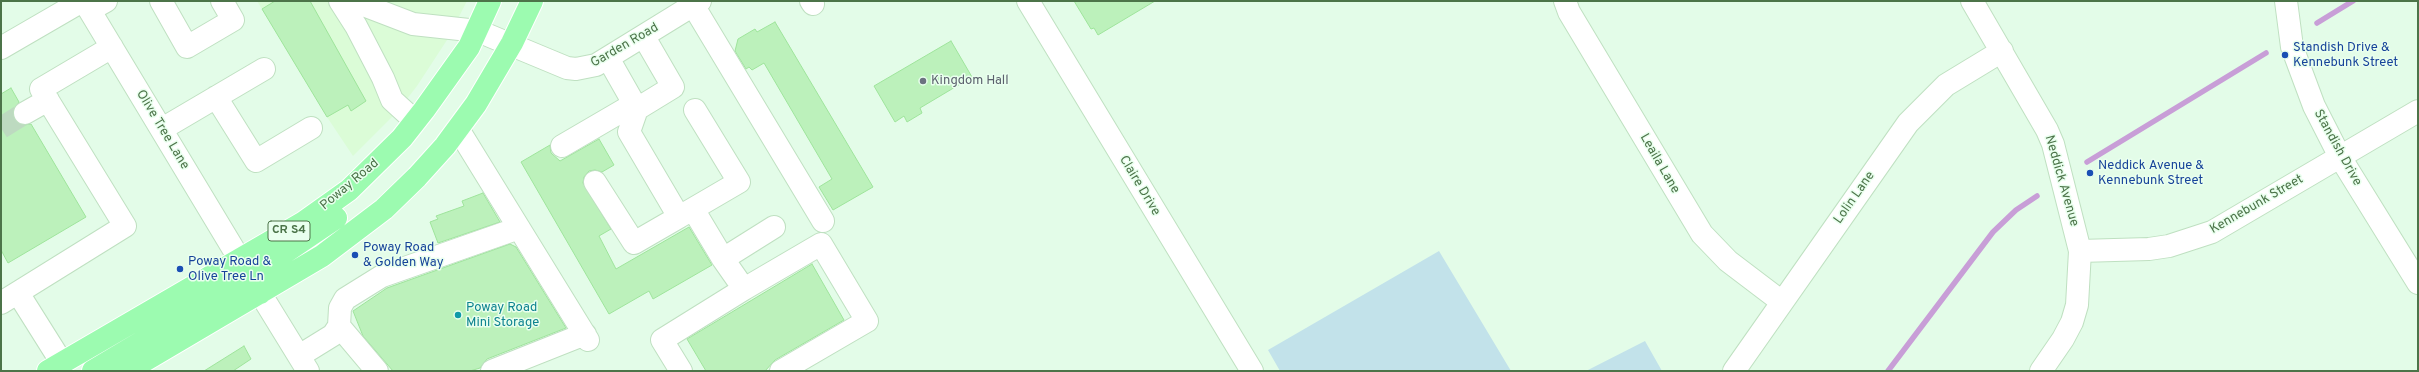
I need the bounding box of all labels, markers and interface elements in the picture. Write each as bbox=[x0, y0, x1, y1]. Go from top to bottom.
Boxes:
street label: Garden Road bbox=[588, 20, 662, 72]
place label: Standish Drive & Kennebunk Street bbox=[2293, 40, 2398, 71]
marker: Standish Drive & Kennebunk Street bbox=[2280, 50, 2290, 60]
place label: Kingdom Hall bbox=[931, 73, 1009, 89]
marker: Kingdom Hall bbox=[918, 76, 928, 86]
street label: Olive Tree Lane bbox=[132, 87, 192, 173]
street label: Standish Drive bbox=[2310, 107, 2364, 189]
street label: Leaila Lane bbox=[1636, 131, 1682, 197]
street label: Neddick Avenue bbox=[2041, 134, 2081, 228]
street label: Claire Drive bbox=[1115, 153, 1163, 219]
street label: Poway Road bbox=[318, 156, 382, 214]
place label: Neddick Avenue & Kennebunk Street bbox=[2098, 158, 2204, 189]
marker: Neddick Avenue & Kennebunk Street bbox=[2085, 168, 2095, 178]
street label: Lolin Lane bbox=[1831, 169, 1879, 227]
street label: Kennebunk Street bbox=[2208, 172, 2306, 238]
road number: CR S4 bbox=[268, 221, 310, 241]
place label: Poway Road & Golden Way bbox=[363, 240, 444, 271]
marker: Poway Road & Golden Way bbox=[350, 250, 360, 260]
place label: Poway Road & Olive Tree Ln bbox=[188, 254, 271, 285]
marker: Poway Road & Olive Tree Ln bbox=[175, 264, 185, 274]
place label: Poway Road Mini Storage bbox=[466, 300, 539, 331]
marker: Poway Road Mini Storage bbox=[453, 310, 463, 320]

